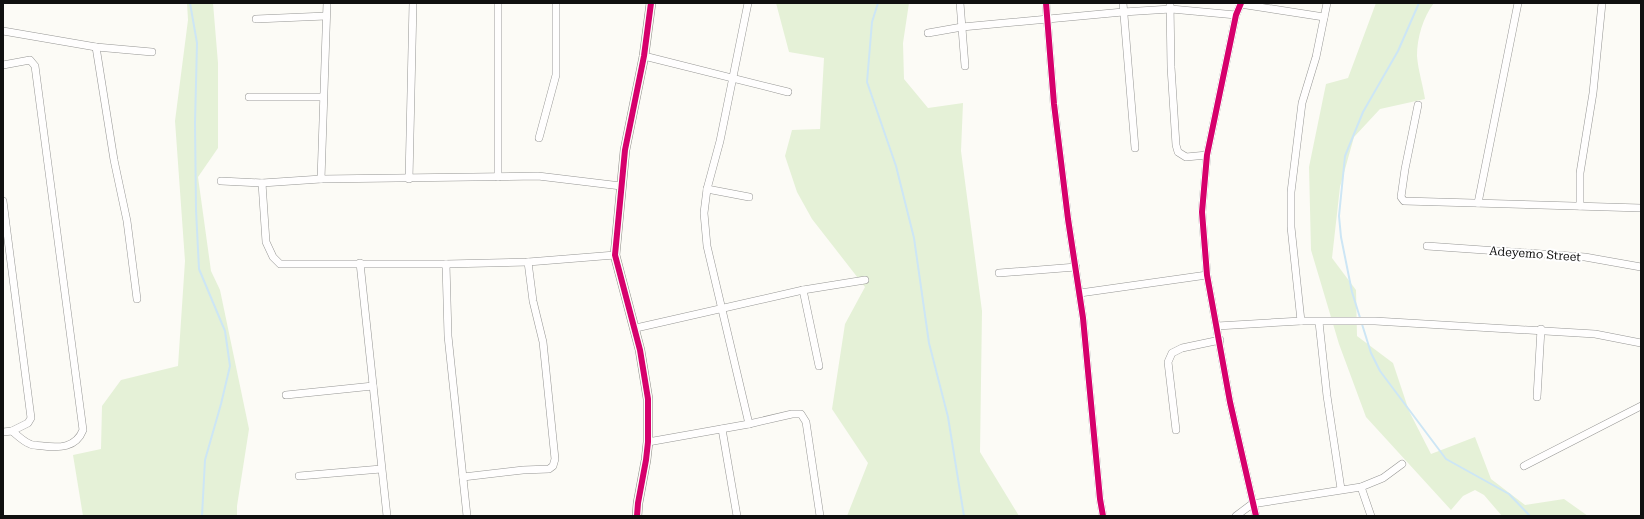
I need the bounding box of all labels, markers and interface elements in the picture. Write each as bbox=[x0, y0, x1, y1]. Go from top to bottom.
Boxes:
street label: Adeyemo Street bbox=[1489, 244, 1582, 264]

